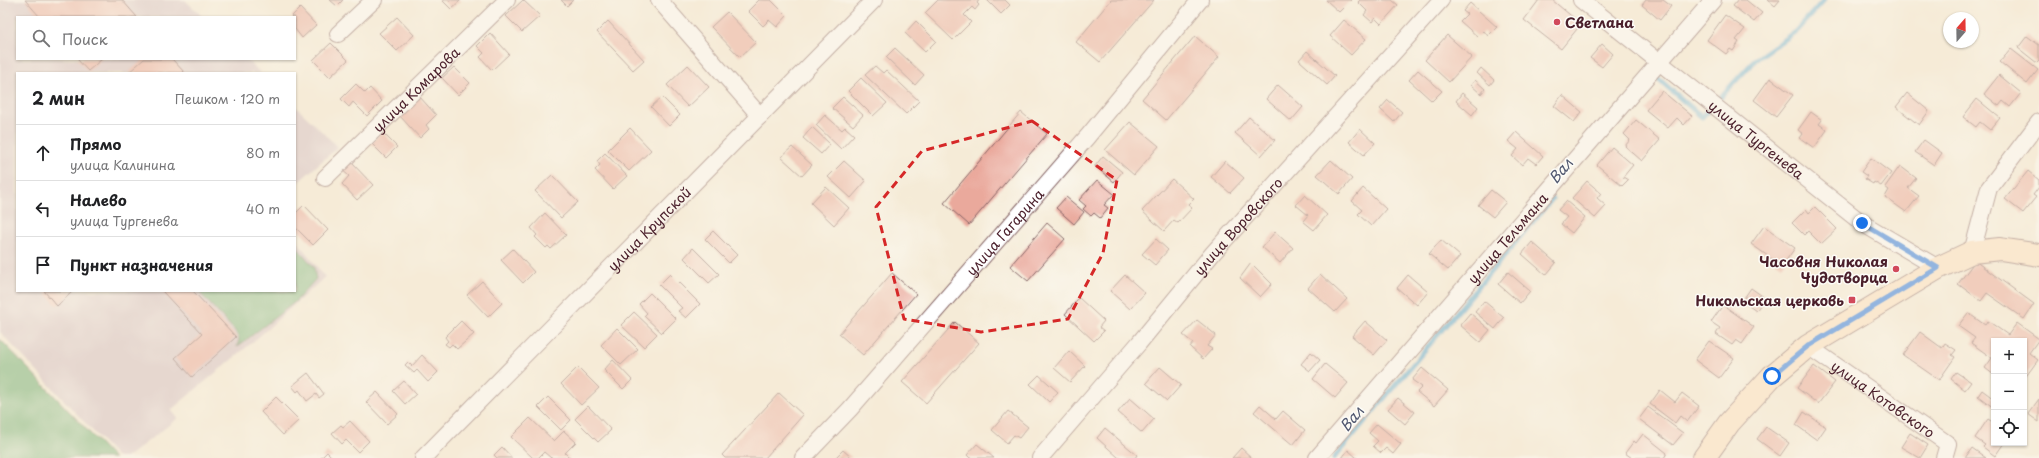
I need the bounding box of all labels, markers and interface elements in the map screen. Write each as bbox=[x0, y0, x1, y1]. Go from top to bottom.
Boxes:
place label: Светлана bbox=[1565, 12, 1634, 33]
north arrow bbox=[1943, 12, 1979, 48]
search box bbox=[16, 16, 296, 60]
marker: Светлана bbox=[1552, 17, 1562, 27]
icon: search bbox=[30, 27, 52, 49]
text: Поиск bbox=[62, 27, 108, 50]
street label: улица Комарова bbox=[368, 41, 464, 137]
text: 2 мин bbox=[32, 85, 85, 111]
text: Пешком · 120 m bbox=[175, 89, 280, 108]
street label: улица Тургенева bbox=[1704, 95, 1809, 184]
text: Прямо bbox=[70, 132, 121, 155]
icon: ahead bbox=[32, 142, 54, 164]
text: 80 m bbox=[246, 143, 280, 162]
water label: Вал bbox=[1542, 152, 1578, 188]
text: улица Калинина bbox=[70, 155, 175, 174]
street label: улица Воровского bbox=[1189, 172, 1287, 280]
street label: улица Крупской bbox=[602, 181, 696, 276]
street label: улица Гагарина bbox=[961, 184, 1048, 280]
text: Налево bbox=[70, 188, 127, 211]
street label: улица Тельмана bbox=[1462, 188, 1553, 288]
icon: left bbox=[32, 198, 54, 220]
text: 40 m bbox=[246, 199, 280, 218]
text: улица Тургенева bbox=[70, 211, 178, 230]
route end bbox=[1853, 214, 1871, 232]
place label: Часовня Николая Чудотворца bbox=[1759, 251, 1888, 288]
text: Пункт назначения bbox=[70, 253, 213, 276]
icon: arrive bbox=[32, 254, 54, 276]
marker: Часовня Николая Чудотворца bbox=[1891, 264, 1901, 274]
place label: Никольская церковь bbox=[1695, 290, 1844, 311]
marker: Никольская церковь bbox=[1847, 295, 1857, 305]
map controls bbox=[1991, 338, 2027, 446]
button: + bbox=[1991, 338, 2027, 374]
street label: улица Котовского bbox=[1827, 355, 1940, 443]
route start bbox=[1763, 367, 1781, 385]
button: − bbox=[1991, 374, 2027, 410]
water label: Вал bbox=[1333, 400, 1369, 436]
button: locate bbox=[1991, 410, 2027, 446]

